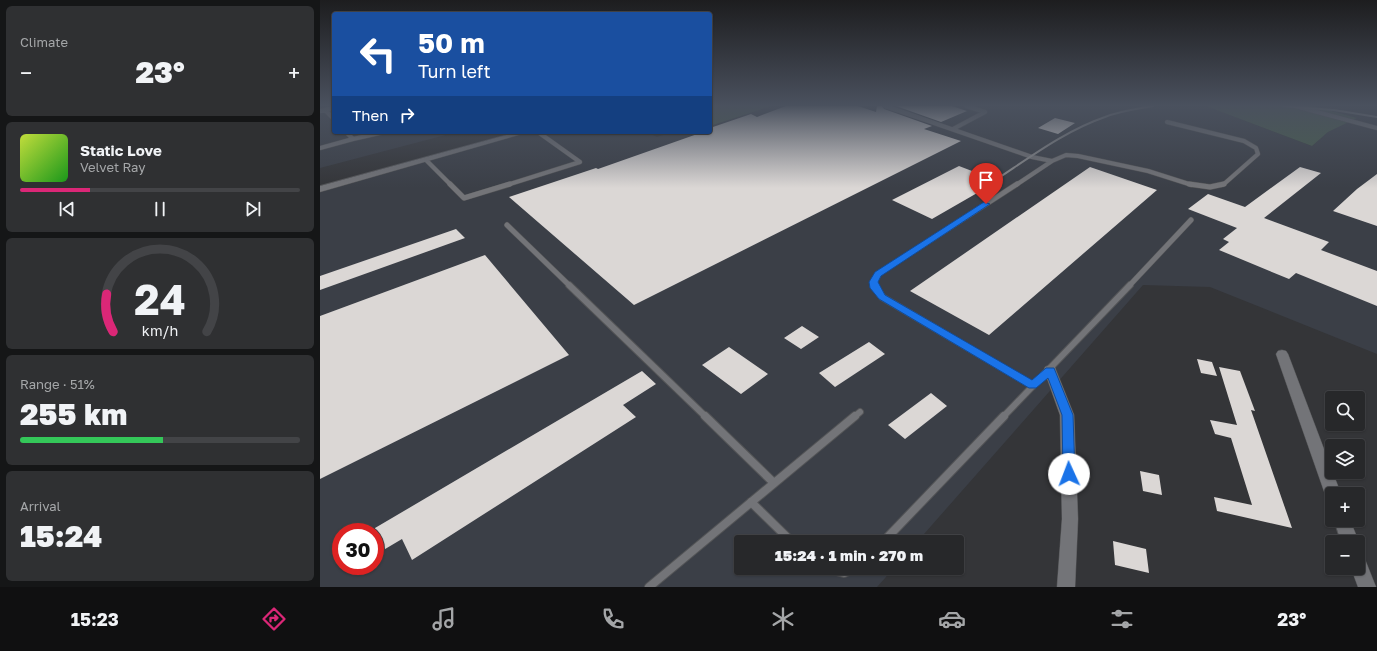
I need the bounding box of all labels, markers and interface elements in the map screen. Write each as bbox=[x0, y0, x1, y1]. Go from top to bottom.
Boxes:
text: 50 m bbox=[418, 26, 485, 59]
icon: left bbox=[352, 28, 404, 80]
text: Climate bbox=[20, 34, 68, 50]
text: 23° bbox=[135, 54, 185, 90]
text: − bbox=[20, 59, 32, 86]
text: + bbox=[288, 59, 300, 86]
text: Turn left bbox=[418, 60, 491, 82]
icon: right bbox=[396, 104, 418, 126]
text: Then bbox=[352, 106, 388, 124]
text: Static Love bbox=[80, 141, 162, 159]
text: Velvet Ray bbox=[80, 159, 145, 175]
pin bbox=[969, 163, 1003, 204]
icon: arrive bbox=[975, 169, 997, 191]
icon: previous bbox=[56, 198, 78, 220]
icon: pause bbox=[149, 198, 171, 220]
icon: next bbox=[242, 198, 264, 220]
text: 24 bbox=[134, 273, 186, 323]
text: km/h bbox=[142, 321, 178, 338]
text: Range · 51% bbox=[20, 376, 95, 392]
map controls bbox=[1325, 391, 1365, 575]
button: search bbox=[1325, 391, 1365, 431]
text: 255 km bbox=[20, 396, 127, 432]
button: layers bbox=[1325, 439, 1365, 479]
position arrow bbox=[1048, 453, 1090, 495]
button: + bbox=[1325, 487, 1365, 527]
text: Arrival bbox=[20, 498, 61, 514]
text: 15:24 bbox=[20, 518, 102, 554]
speed limit sign: 30 bbox=[332, 523, 384, 575]
button: − bbox=[1325, 535, 1365, 575]
text: 15:24 · 1 min · 270 m bbox=[775, 546, 923, 564]
icon: directions bbox=[260, 605, 288, 633]
icon: music bbox=[430, 605, 458, 633]
icon: phone bbox=[599, 605, 627, 633]
icon: climate bbox=[769, 605, 797, 633]
icon: car bbox=[938, 605, 966, 633]
icon: filters bbox=[1108, 605, 1136, 633]
text: 15:23 bbox=[71, 608, 119, 630]
text: 23° bbox=[1277, 608, 1306, 630]

